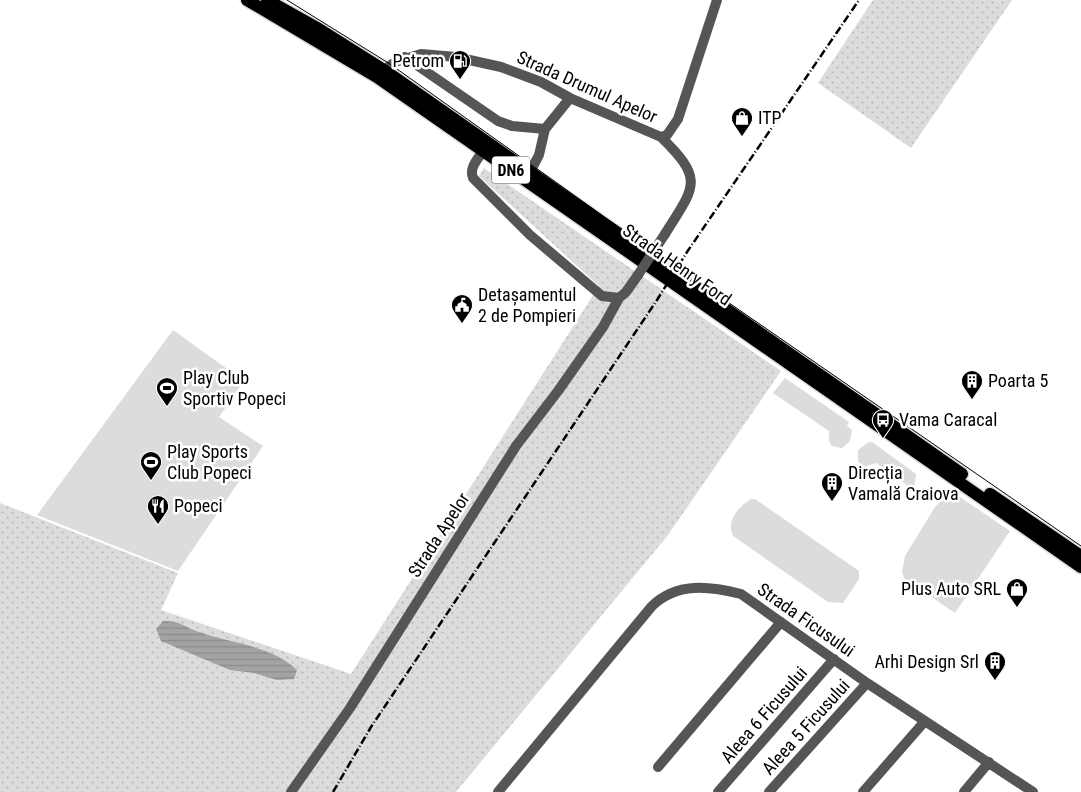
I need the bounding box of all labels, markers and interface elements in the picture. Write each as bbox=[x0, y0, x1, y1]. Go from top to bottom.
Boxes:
street label: Strada Drumul Apelor bbox=[514, 46, 661, 127]
fuel station icon: Petrom bbox=[448, 49, 472, 80]
place label: Petrom bbox=[392, 50, 444, 71]
shop icon: ITP bbox=[730, 106, 754, 137]
place label: ITP bbox=[758, 107, 782, 128]
road number: DN6 bbox=[492, 156, 530, 184]
street label: Strada Henry Ford bbox=[619, 219, 736, 310]
place label: Detașamentul 2 de Pompieri bbox=[478, 284, 576, 326]
public building icon: Detașamentul 2 de Pompieri bbox=[450, 293, 474, 324]
place label: Play Club Sportiv Popeci bbox=[183, 367, 286, 409]
building icon: Poarta 5 bbox=[960, 369, 984, 400]
place label: Poarta 5 bbox=[988, 370, 1049, 391]
sports icon: Play Club Sportiv Popeci bbox=[155, 376, 179, 407]
bus stop icon: Vama Caracal bbox=[871, 408, 895, 439]
place label: Vama Caracal bbox=[899, 409, 997, 430]
place label: Play Sports Club Popeci bbox=[167, 441, 252, 483]
sports icon: Play Sports Club Popeci bbox=[139, 450, 163, 481]
place label: Direcția Vamală Craiova bbox=[848, 462, 959, 504]
building icon: Direcția Vamală Craiova bbox=[820, 471, 844, 502]
street label: Strada Apelor bbox=[404, 488, 474, 581]
restaurant icon: Popeci bbox=[146, 494, 170, 525]
place label: Popeci bbox=[174, 495, 223, 516]
shop icon: Plus Auto SRL bbox=[1005, 577, 1029, 608]
street label: Strada Ficusului bbox=[754, 578, 859, 661]
place label: Plus Auto SRL bbox=[901, 578, 1001, 599]
building icon: Arhi Design Srl bbox=[983, 650, 1007, 681]
place label: Arhi Design Srl bbox=[874, 651, 979, 672]
street label: Aleea 6 Ficusului bbox=[716, 662, 811, 767]
street label: Aleea 5 Ficusului bbox=[757, 675, 854, 779]

